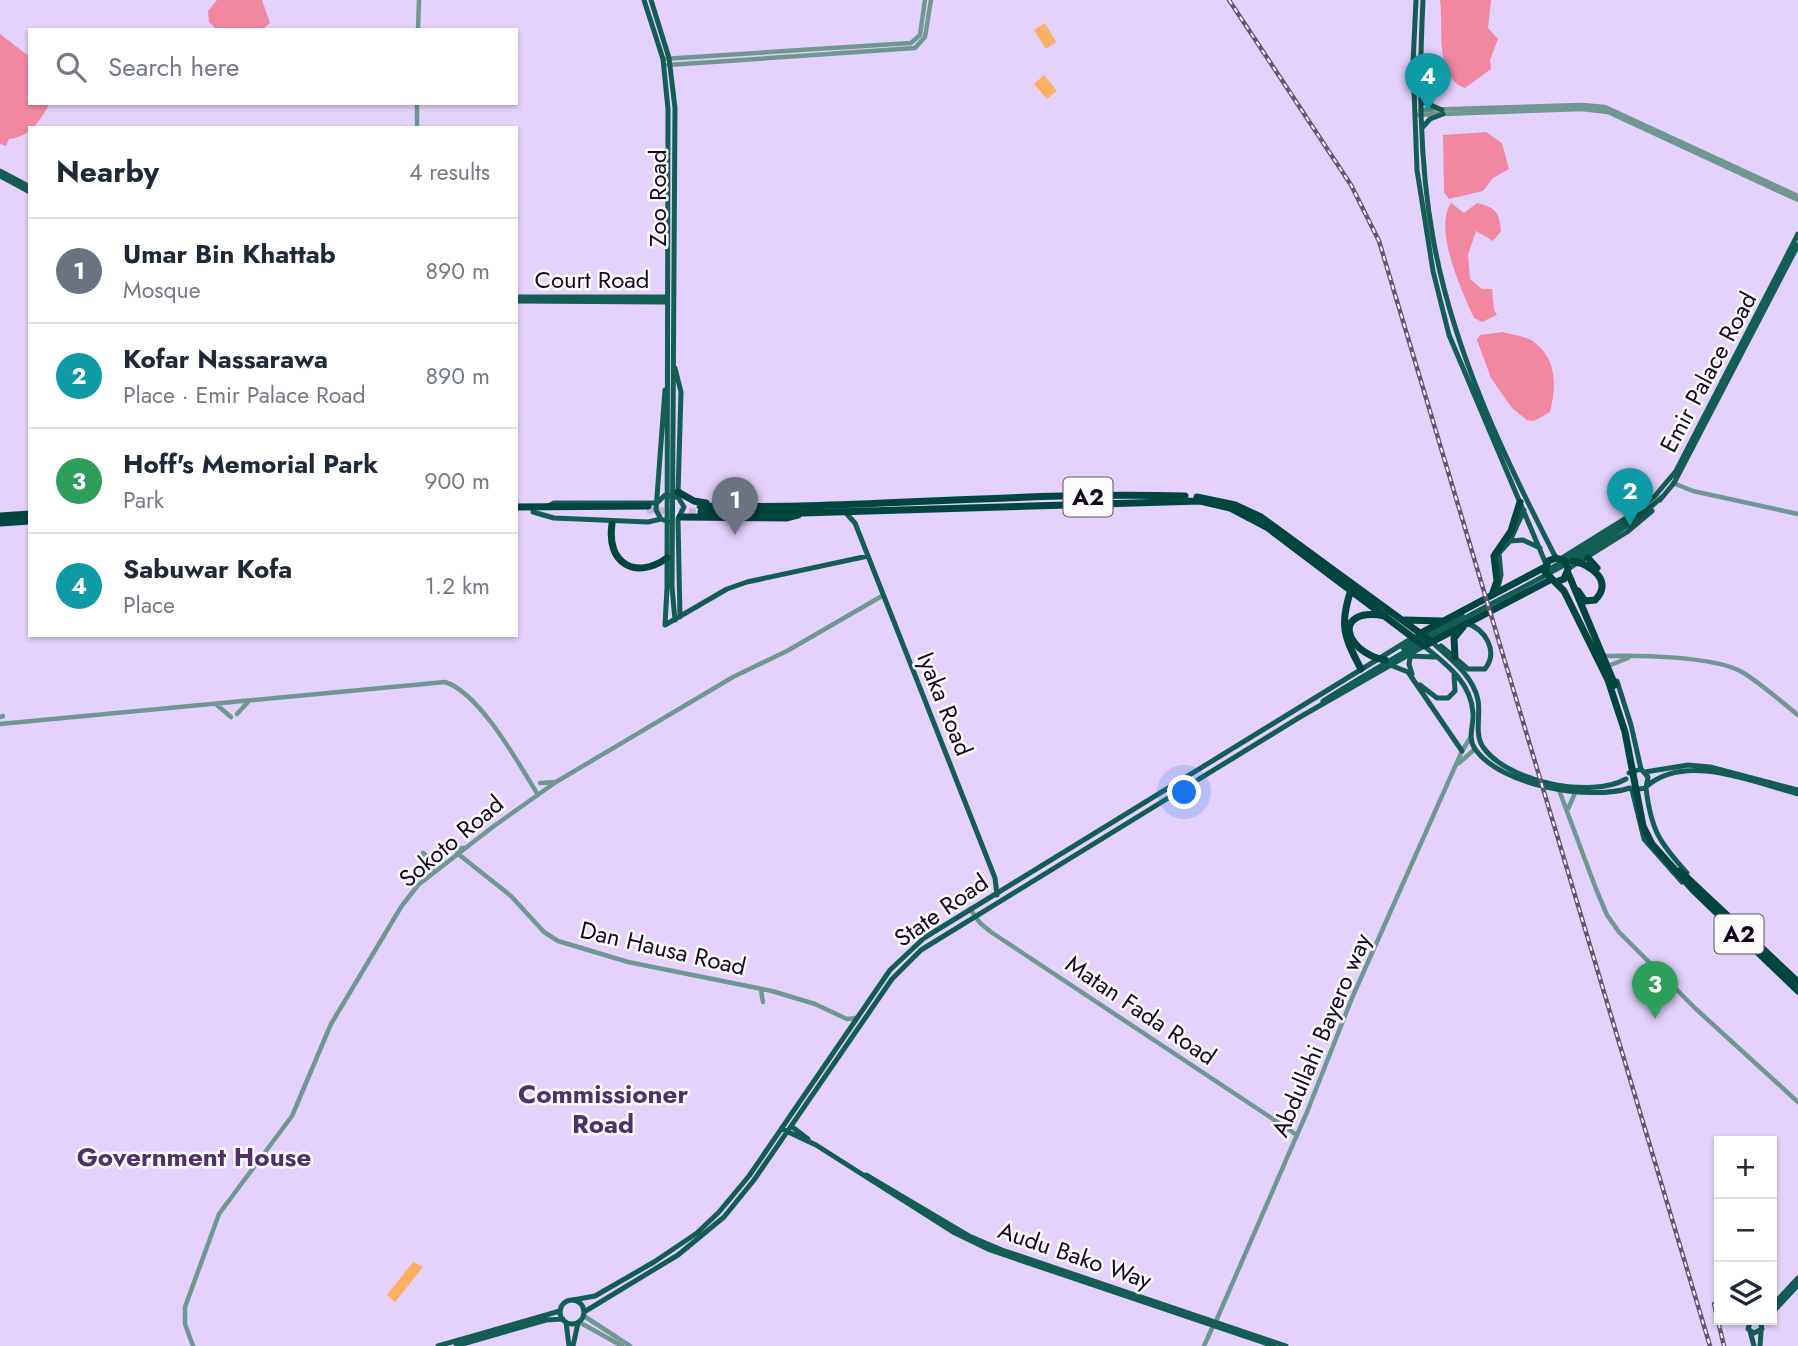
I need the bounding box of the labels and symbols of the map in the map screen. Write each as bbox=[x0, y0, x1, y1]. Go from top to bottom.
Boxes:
pin: 4 bbox=[1405, 53, 1451, 111]
street label: Zoo Road bbox=[640, 149, 675, 247]
street label: Court Road bbox=[534, 262, 650, 297]
street label: Emir Palace Road bbox=[1651, 285, 1765, 459]
pin: 2 bbox=[1607, 468, 1653, 526]
pin: 1 bbox=[712, 477, 758, 535]
road number: A2 bbox=[1064, 477, 1112, 516]
street label: Iyaka Road bbox=[908, 647, 982, 761]
your location bbox=[1167, 775, 1201, 809]
street label: Sokoto Road bbox=[391, 787, 511, 895]
street label: State Road bbox=[887, 865, 995, 955]
street label: Dan Hausa Road bbox=[577, 912, 749, 984]
road number: A2 bbox=[1714, 914, 1764, 953]
street label: Abdullahi Bayero way bbox=[1262, 927, 1380, 1142]
street label: Matan Fada Road bbox=[1059, 947, 1223, 1073]
pin: 3 bbox=[1632, 961, 1678, 1019]
district label: Commissioner Road bbox=[518, 1075, 688, 1143]
district label: Government House bbox=[77, 1138, 311, 1176]
street label: Audu Bako Way bbox=[994, 1212, 1157, 1298]

